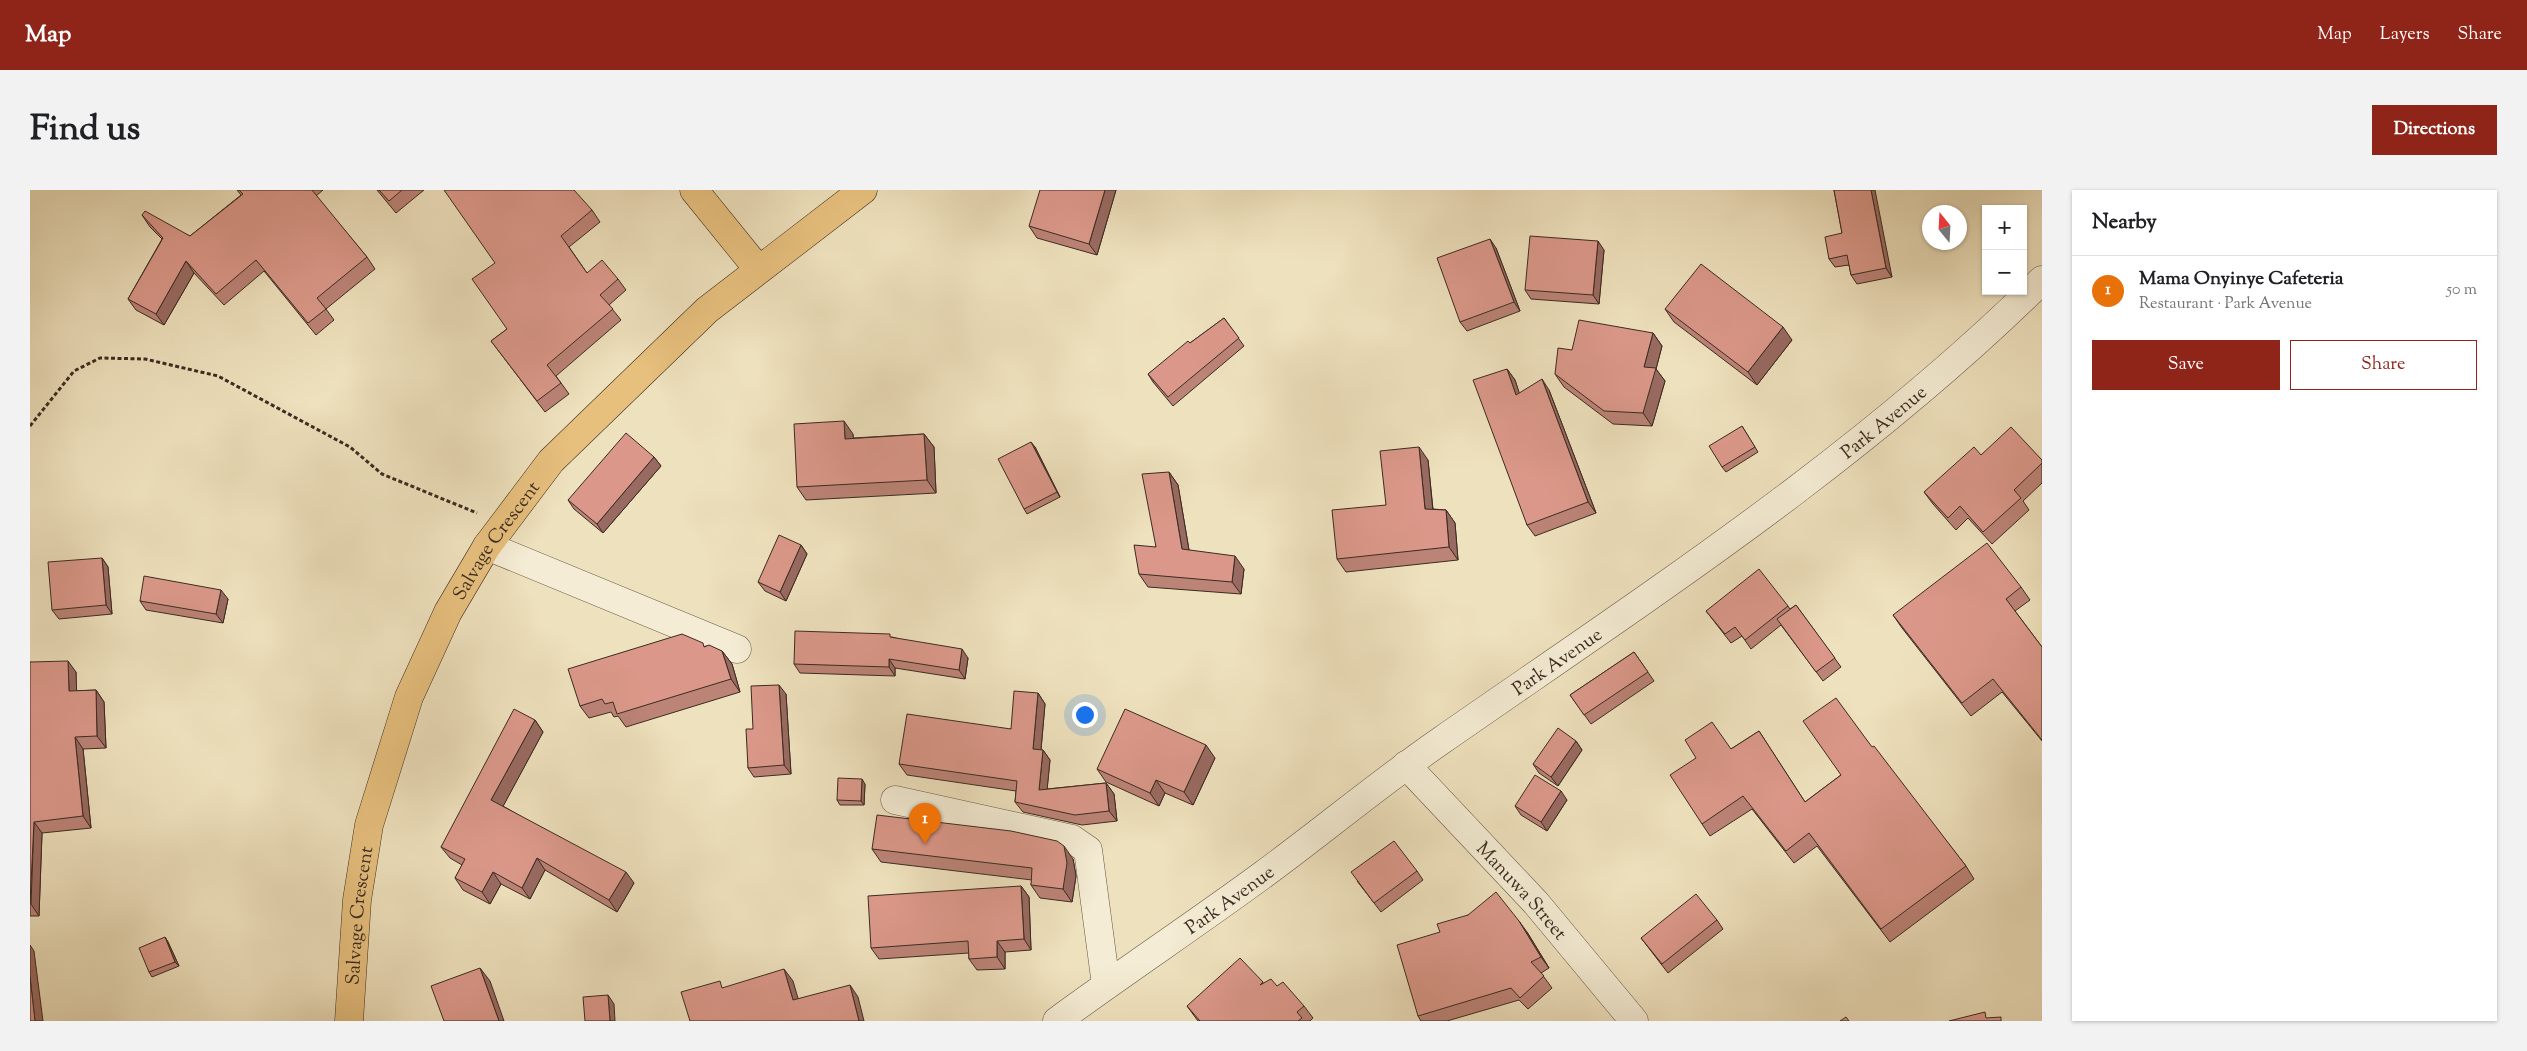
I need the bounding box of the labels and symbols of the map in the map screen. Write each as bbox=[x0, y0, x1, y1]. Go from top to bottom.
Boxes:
north arrow bbox=[1922, 205, 1967, 250]
street label: Park Avenue bbox=[1836, 380, 1934, 467]
street label: Salvage Crescent bbox=[447, 476, 548, 606]
street label: Park Avenue bbox=[1508, 622, 1609, 704]
your location bbox=[1072, 702, 1098, 728]
pin: 1 bbox=[909, 803, 941, 844]
street label: Manuwa Street bbox=[1469, 837, 1573, 947]
street label: Salvage Crescent bbox=[340, 844, 381, 986]
street label: Park Avenue bbox=[1181, 860, 1281, 942]

